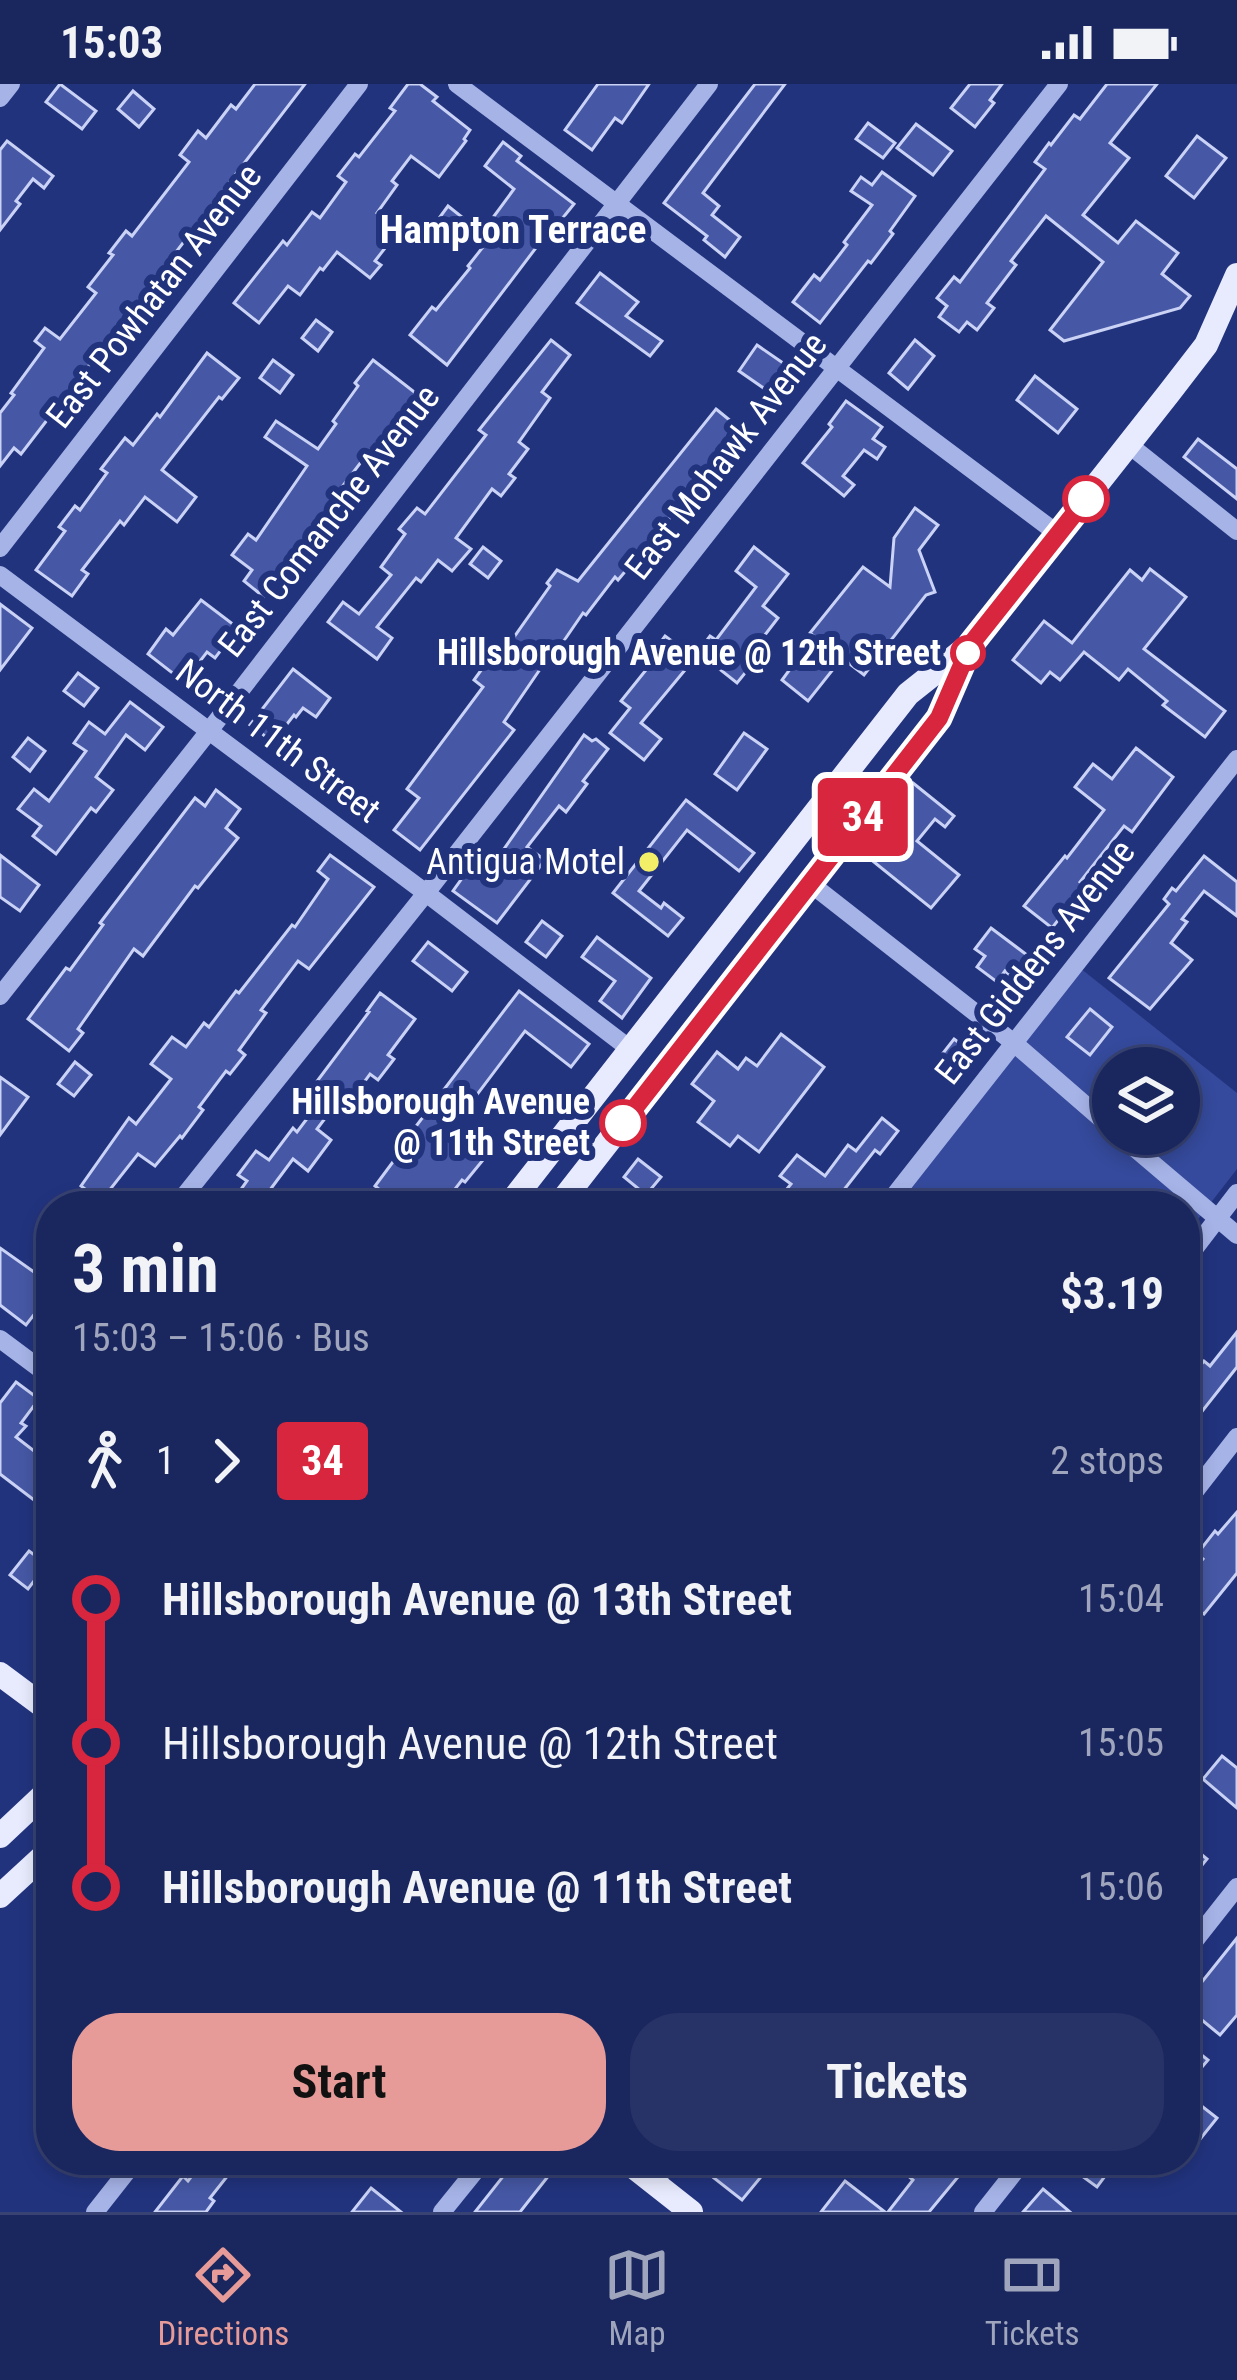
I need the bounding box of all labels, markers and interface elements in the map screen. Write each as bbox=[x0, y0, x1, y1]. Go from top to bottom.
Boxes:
text: 15:03 bbox=[60, 16, 163, 69]
street label: East Powhatan Avenue bbox=[38, 156, 270, 436]
district label: Hampton Terrace bbox=[380, 207, 646, 253]
street label: East Mohawk Avenue bbox=[617, 324, 835, 588]
street label: East Comanche Avenue bbox=[210, 377, 448, 665]
unlabelled marker bbox=[1064, 477, 1108, 521]
place label: Hillsborough Avenue @ 12th Street bbox=[437, 632, 941, 674]
marker: Hillsborough Avenue @ 12th Street bbox=[952, 637, 984, 669]
street label: North 11th Street bbox=[168, 651, 388, 831]
line badge: 34 bbox=[809, 778, 917, 856]
text: 34 bbox=[842, 792, 884, 841]
street label: East Giddens Avenue bbox=[927, 832, 1143, 1092]
place label: Antigua Motel bbox=[426, 841, 625, 883]
marker: Antigua Motel bbox=[636, 849, 662, 875]
map controls bbox=[1092, 1047, 1200, 1155]
button: layers bbox=[1092, 1047, 1200, 1155]
place label: Hillsborough Avenue @ 11th Street bbox=[291, 1081, 590, 1164]
marker: Hillsborough Avenue @ 11th Street bbox=[601, 1101, 645, 1145]
text: 3 min bbox=[72, 1231, 219, 1308]
text: $3.19 bbox=[1060, 1267, 1164, 1320]
text: 15:03 – 15:06 · Bus bbox=[72, 1315, 370, 1361]
icon: walk bbox=[72, 1428, 138, 1494]
icon: forward bbox=[193, 1428, 259, 1494]
text: 34 bbox=[301, 1436, 344, 1485]
text: 1 bbox=[156, 1438, 175, 1484]
text: 2 stops bbox=[1050, 1438, 1164, 1484]
text: Hillsborough Avenue @ 13th Street bbox=[162, 1573, 792, 1626]
text: 15:04 bbox=[1078, 1576, 1164, 1622]
text: Hillsborough Avenue @ 12th Street bbox=[162, 1717, 778, 1770]
text: 15:05 bbox=[1078, 1720, 1164, 1766]
text: Hillsborough Avenue @ 11th Street bbox=[162, 1861, 792, 1914]
text: 15:06 bbox=[1078, 1864, 1164, 1910]
button: Start bbox=[72, 2013, 606, 2151]
button: Tickets bbox=[630, 2013, 1164, 2151]
tab: Directions bbox=[157, 2242, 289, 2353]
tab: Map bbox=[604, 2242, 670, 2353]
tab: Tickets bbox=[985, 2242, 1080, 2353]

